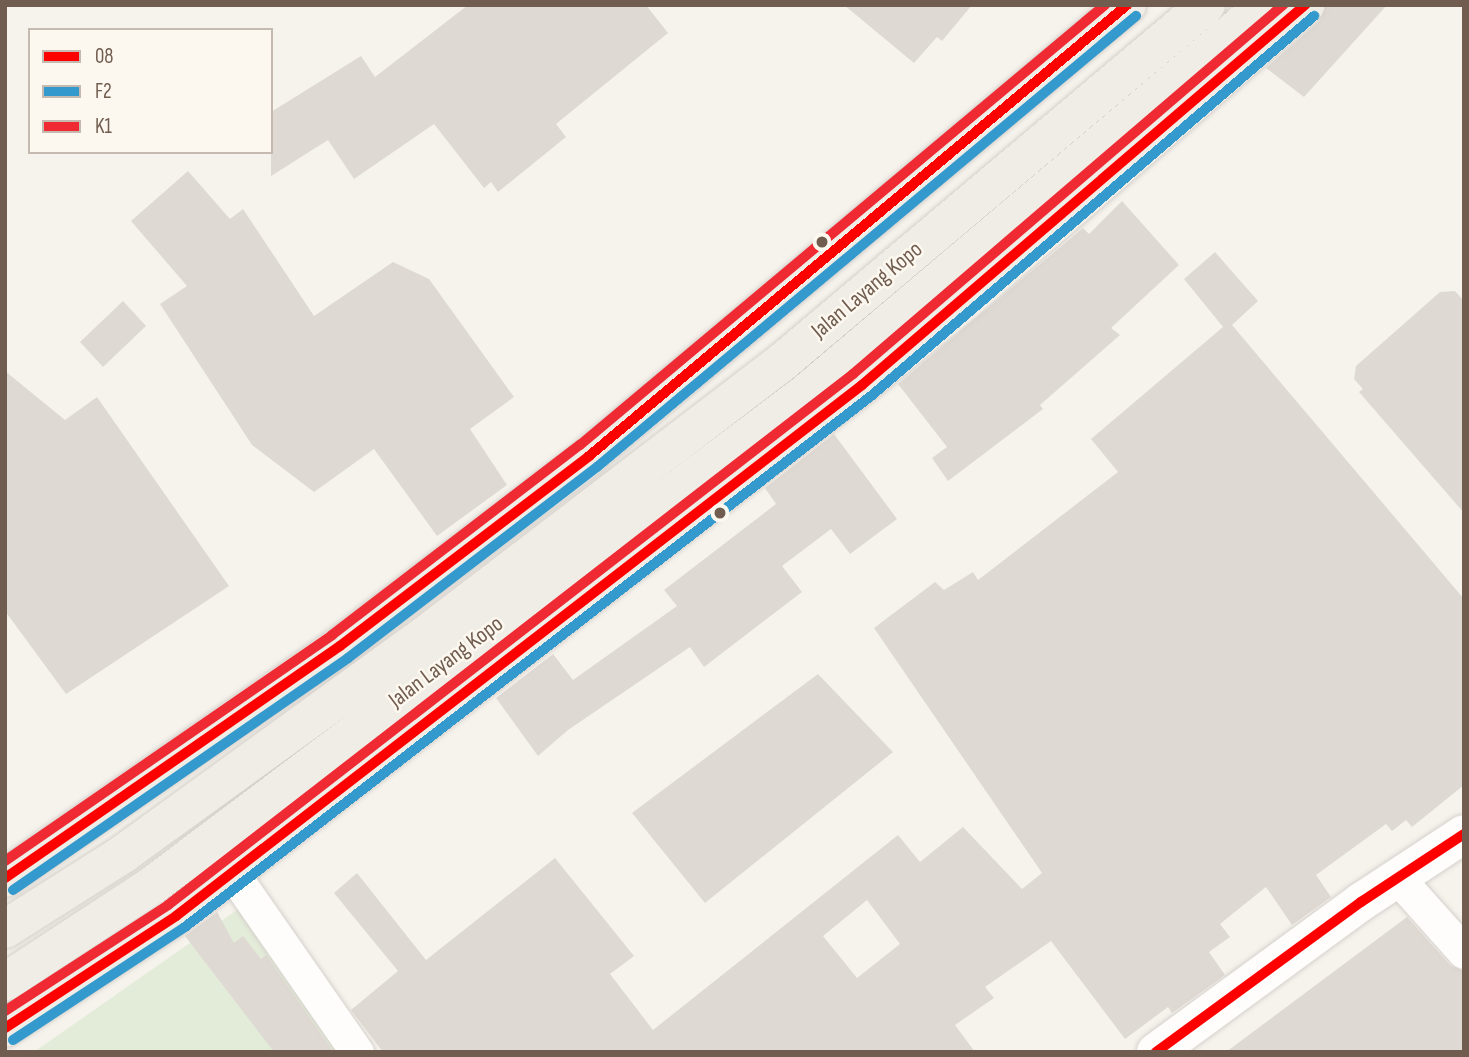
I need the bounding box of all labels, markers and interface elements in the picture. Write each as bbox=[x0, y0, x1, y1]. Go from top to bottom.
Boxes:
legend bbox=[28, 28, 273, 154]
text: 08 bbox=[95, 44, 114, 69]
text: F2 bbox=[95, 79, 112, 104]
text: K1 bbox=[95, 114, 112, 139]
unlabelled marker bbox=[815, 235, 829, 249]
street label: Jalan Layang Kopo bbox=[806, 236, 928, 344]
unlabelled marker bbox=[713, 506, 727, 520]
street label: Jalan Layang Kopo bbox=[383, 610, 509, 714]

